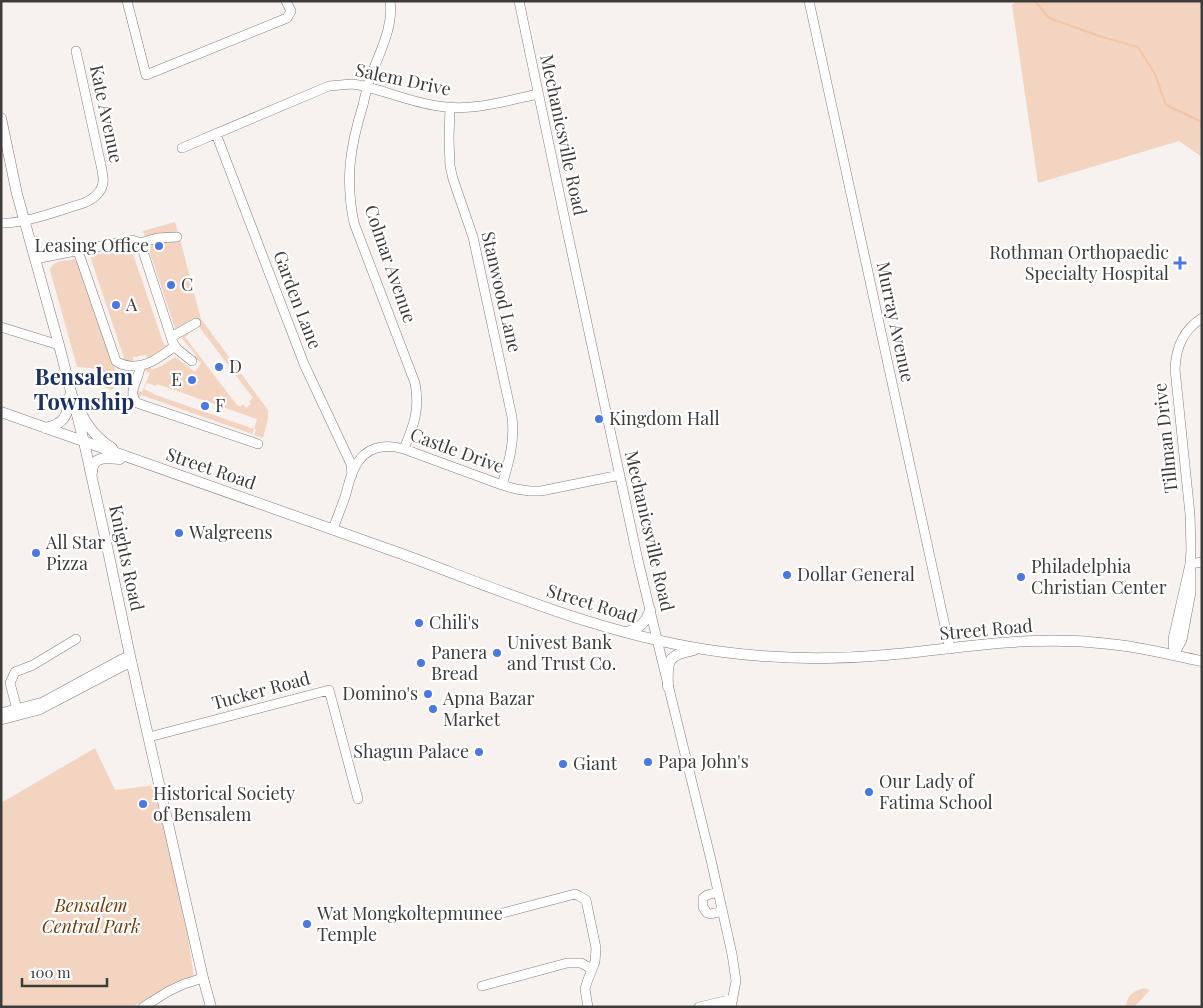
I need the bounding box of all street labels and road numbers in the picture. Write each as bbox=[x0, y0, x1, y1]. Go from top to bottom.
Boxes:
street label: Mechanicsville Road bbox=[535, 52, 593, 218]
street label: Salem Drive bbox=[353, 57, 453, 101]
street label: Kate Avenue bbox=[85, 63, 129, 165]
street label: Colmar Avenue bbox=[360, 202, 422, 326]
street label: Stanwood Lane bbox=[476, 229, 528, 355]
street label: Garden Lane bbox=[268, 247, 328, 352]
street label: Murray Avenue bbox=[871, 259, 920, 384]
street label: Tillman Drive bbox=[1147, 382, 1183, 495]
street label: Castle Drive bbox=[407, 422, 508, 478]
street label: Street Road bbox=[163, 441, 260, 495]
street label: Mechanicsville Road bbox=[620, 448, 680, 614]
street label: Knights Road bbox=[104, 503, 150, 614]
street label: Street Road bbox=[544, 578, 641, 628]
street label: Street Road bbox=[938, 613, 1034, 645]
street label: Tucker Road bbox=[209, 665, 313, 715]

